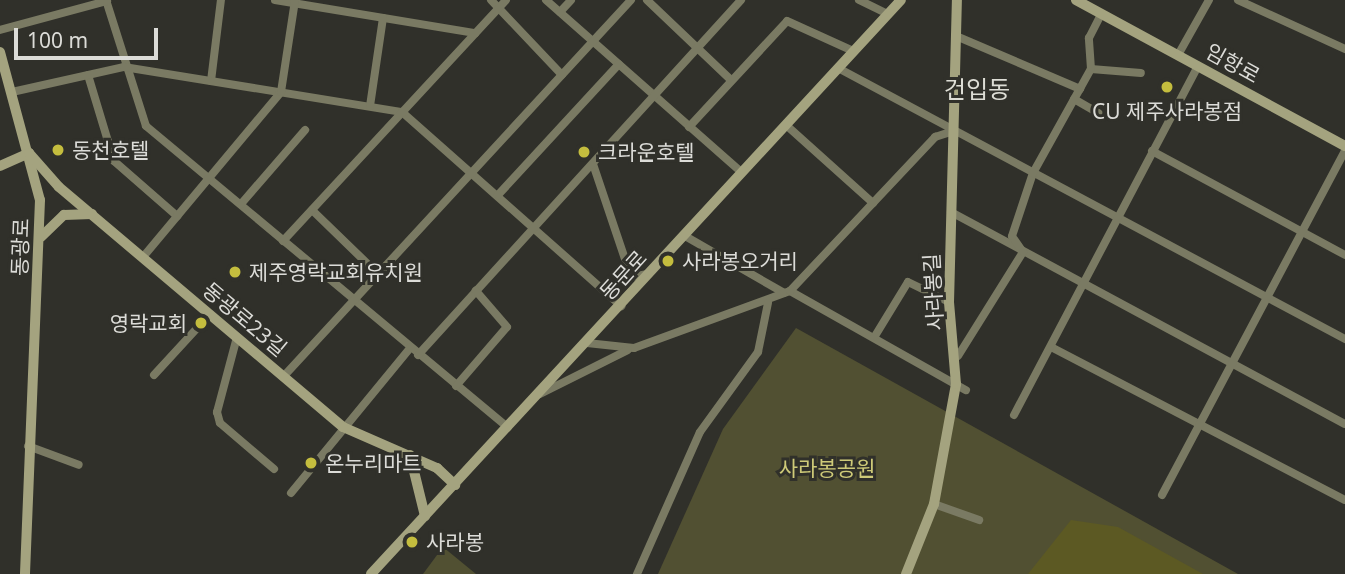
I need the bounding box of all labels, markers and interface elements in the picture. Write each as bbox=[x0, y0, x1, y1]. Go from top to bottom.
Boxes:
scale bar bbox=[18, 14, 161, 58]
text: 100 m bbox=[27, 26, 88, 54]
street label: 임항로 bbox=[1202, 38, 1264, 88]
district label: 건입동 bbox=[944, 75, 1010, 103]
marker: CU 제주사라봉점 bbox=[1159, 79, 1175, 95]
place label: CU 제주사라봉점 bbox=[1092, 98, 1242, 124]
place label: 동천호텔 bbox=[72, 137, 149, 163]
place label: 크라운호텔 bbox=[598, 139, 695, 165]
marker: 동천호텔 bbox=[50, 142, 66, 158]
marker: 크라운호텔 bbox=[576, 144, 592, 160]
street label: 동광로 bbox=[6, 218, 34, 276]
street label: 동문로 bbox=[594, 245, 652, 305]
place label: 사라봉오거리 bbox=[682, 248, 798, 274]
marker: 사라봉오거리 bbox=[660, 253, 676, 269]
street label: 사라봉길 bbox=[918, 253, 948, 331]
place label: 제주영락교회유치원 bbox=[249, 259, 423, 285]
marker: 제주영락교회유치원 bbox=[227, 264, 243, 280]
street label: 동광로23길 bbox=[198, 277, 292, 361]
place label: 영락교회 bbox=[110, 310, 187, 336]
marker: 영락교회 bbox=[193, 315, 209, 331]
place label: 온누리마트 bbox=[325, 450, 422, 476]
marker: 온누리마트 bbox=[303, 455, 319, 471]
park label: 사라봉공원 bbox=[779, 455, 875, 481]
place label: 사라봉 bbox=[426, 529, 484, 555]
marker: 사라봉 bbox=[404, 534, 420, 550]

